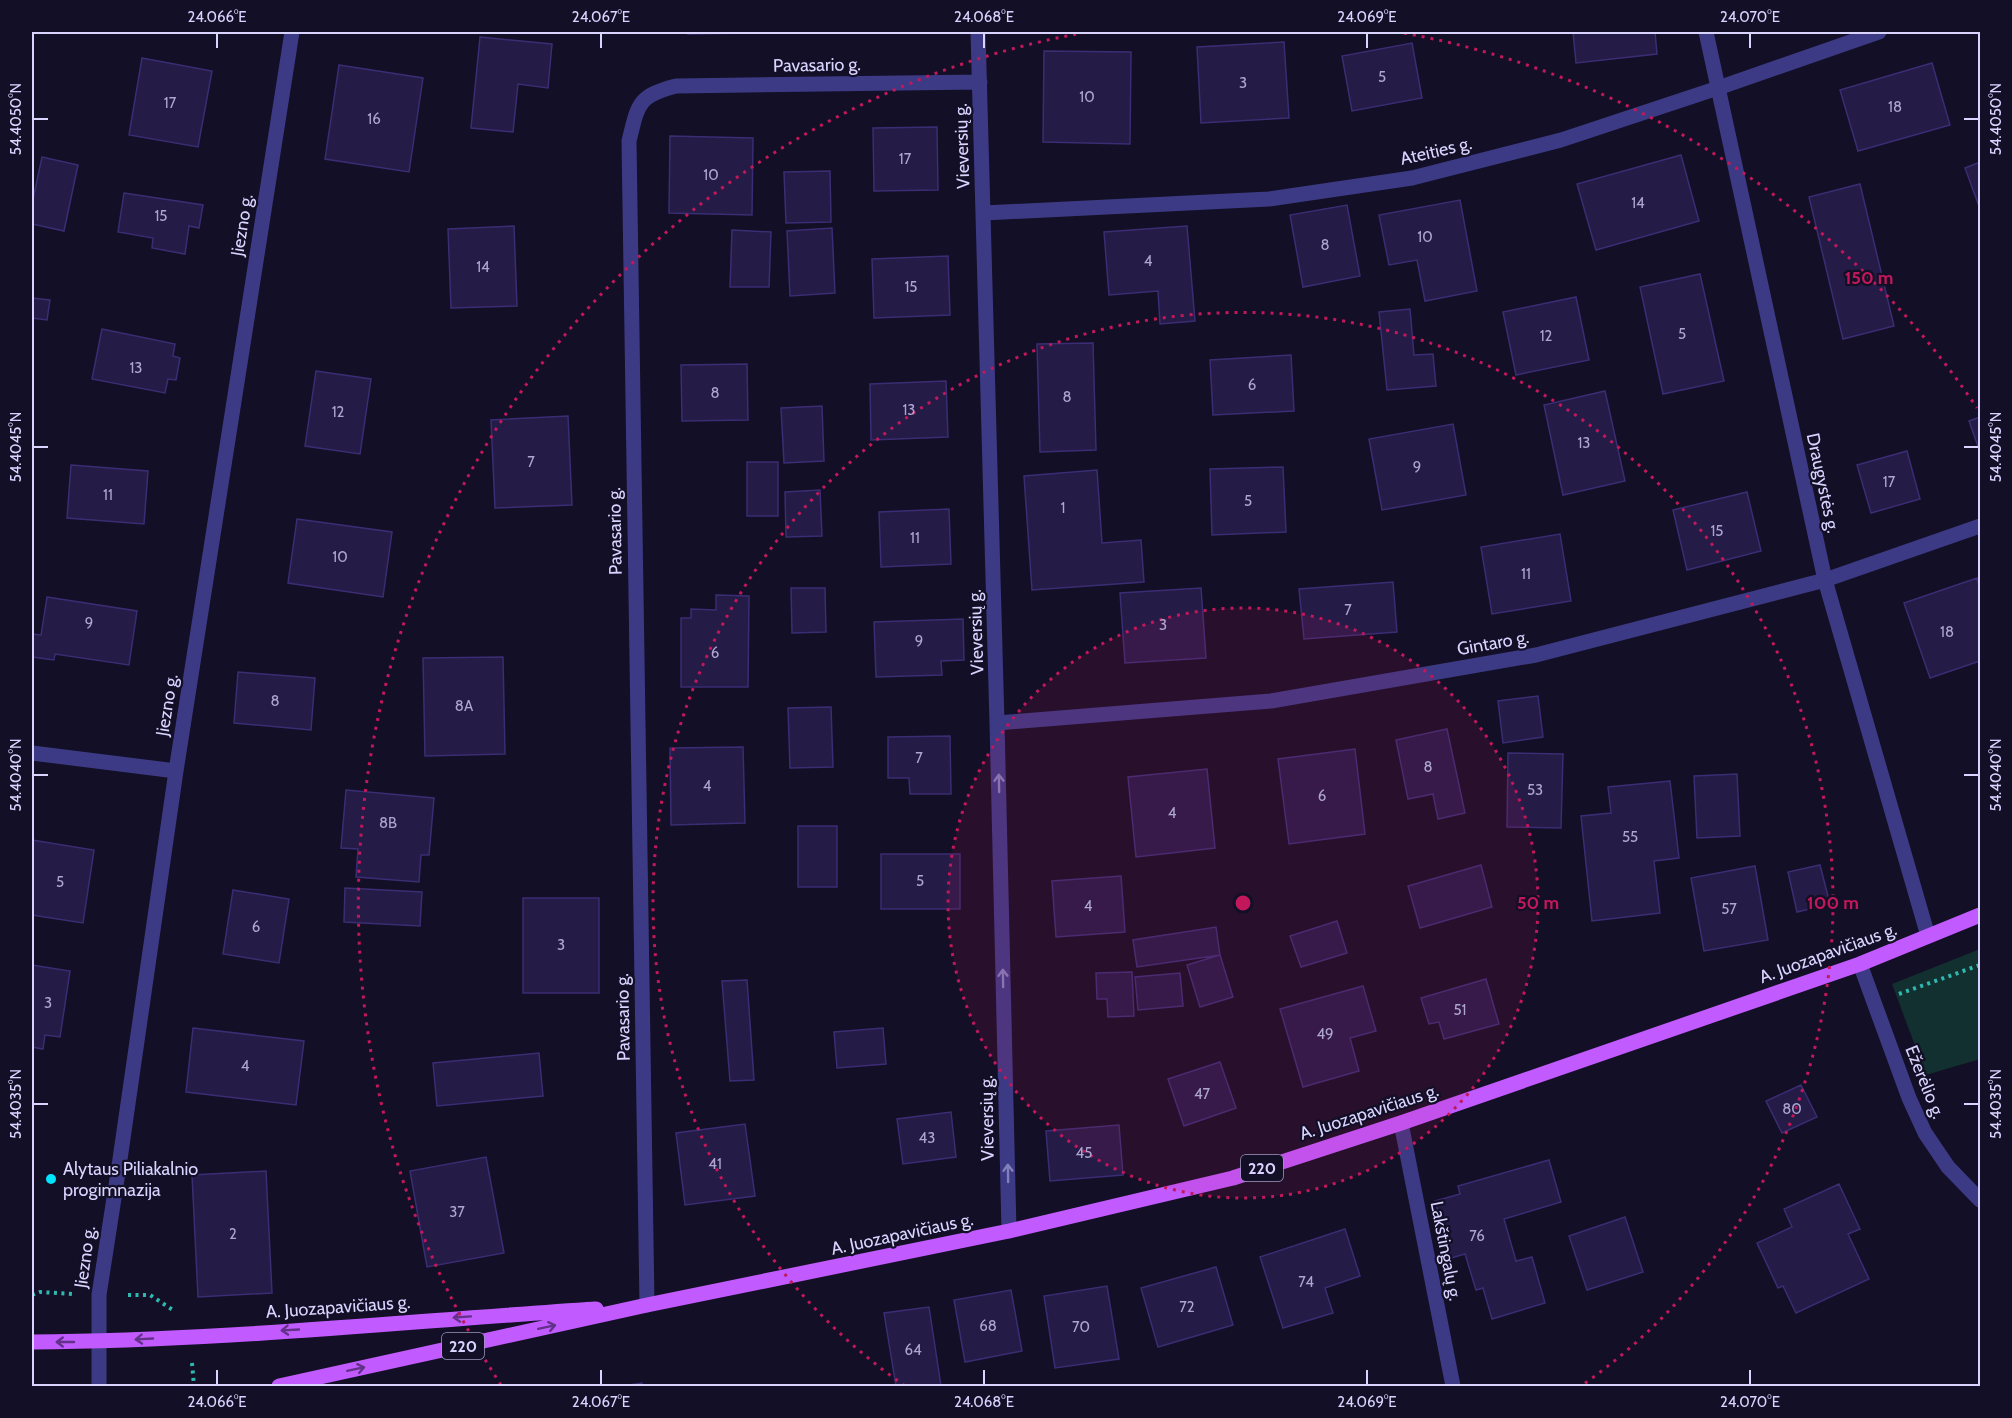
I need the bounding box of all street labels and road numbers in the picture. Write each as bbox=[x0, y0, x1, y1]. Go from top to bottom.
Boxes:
street label: Pavasario g. bbox=[773, 53, 861, 77]
street label: Vieversių g. bbox=[950, 103, 974, 189]
street label: Ateities g. bbox=[1398, 132, 1474, 170]
street label: Jiezno g. bbox=[226, 192, 258, 259]
street label: Draugystės g. bbox=[1802, 431, 1844, 535]
street label: Pavasario g. bbox=[603, 487, 627, 575]
street label: Vieversių g. bbox=[964, 589, 988, 675]
street label: Gintaro g. bbox=[1455, 626, 1531, 660]
street label: Jiezno g. bbox=[151, 672, 183, 739]
street label: A. Juozapavičiaus g. bbox=[1756, 918, 1900, 988]
street label: Pavasario g. bbox=[611, 973, 635, 1061]
street label: Ežerėlio g. bbox=[1900, 1042, 1950, 1122]
street label: Vieversių g. bbox=[975, 1075, 999, 1161]
street label: A. Juozapavičiaus g. bbox=[1297, 1079, 1441, 1145]
road number: 220 bbox=[1241, 1155, 1283, 1181]
street label: Lakštingalų g. bbox=[1426, 1199, 1466, 1303]
street label: A. Juozapavičiaus g. bbox=[829, 1208, 975, 1260]
street label: Jiezno g. bbox=[70, 1224, 100, 1291]
street label: A. Juozapavičiaus g. bbox=[265, 1291, 411, 1323]
road number: 220 bbox=[442, 1333, 484, 1359]

